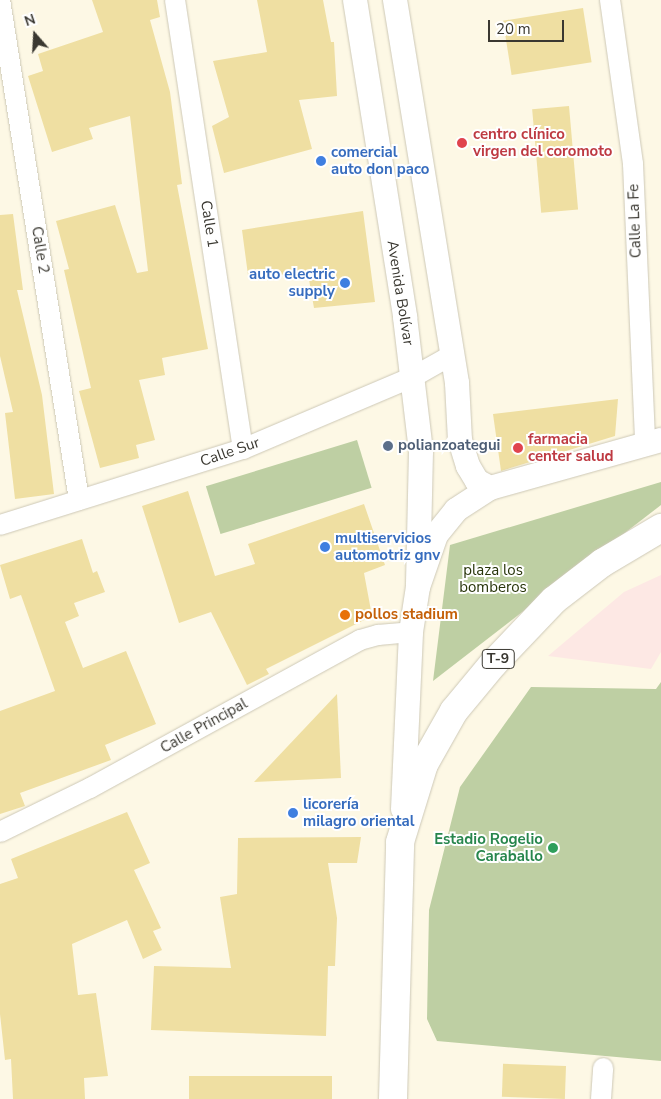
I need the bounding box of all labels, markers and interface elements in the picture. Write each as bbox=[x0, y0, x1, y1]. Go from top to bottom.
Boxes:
north arrow bbox=[10, 10, 60, 60]
text: N bbox=[22, 10, 38, 31]
scale bar bbox=[491, 10, 567, 42]
text: 20 m bbox=[496, 19, 531, 39]
place label: centro clínico virgen del coromoto bbox=[473, 125, 612, 160]
marker: centro clínico virgen del coromoto bbox=[455, 136, 469, 150]
place label: comercial auto don paco bbox=[331, 143, 430, 178]
marker: comercial auto don paco bbox=[315, 155, 327, 167]
street label: Calle La Fe bbox=[625, 184, 645, 258]
street label: Calle 1 bbox=[196, 199, 222, 249]
street label: Calle 2 bbox=[27, 225, 53, 275]
street label: Avenida Bolívar bbox=[383, 239, 417, 347]
place label: auto electric supply bbox=[249, 265, 335, 300]
marker: auto electric supply bbox=[339, 277, 351, 289]
place label: farmacia center salud bbox=[528, 430, 614, 465]
street label: Calle Sur bbox=[198, 433, 262, 471]
place label: polianzoategui bbox=[398, 437, 500, 455]
marker: polianzoategui bbox=[382, 440, 394, 452]
marker: farmacia center salud bbox=[512, 442, 524, 454]
place label: multiservicios automotriz gnv bbox=[335, 529, 440, 564]
marker: multiservicios automotriz gnv bbox=[319, 541, 331, 553]
park label: plaza los bomberos bbox=[459, 561, 527, 596]
place label: pollos stadium bbox=[355, 606, 458, 624]
marker: pollos stadium bbox=[339, 609, 351, 621]
road number: T-9 bbox=[482, 648, 514, 671]
street label: Calle Principal bbox=[157, 695, 251, 757]
place label: licorería milagro oriental bbox=[303, 795, 414, 830]
marker: licorería milagro oriental bbox=[287, 807, 299, 819]
place label: Estadio Rogelio Caraballo bbox=[434, 830, 543, 865]
marker: Estadio Rogelio Caraballo bbox=[547, 842, 559, 854]

